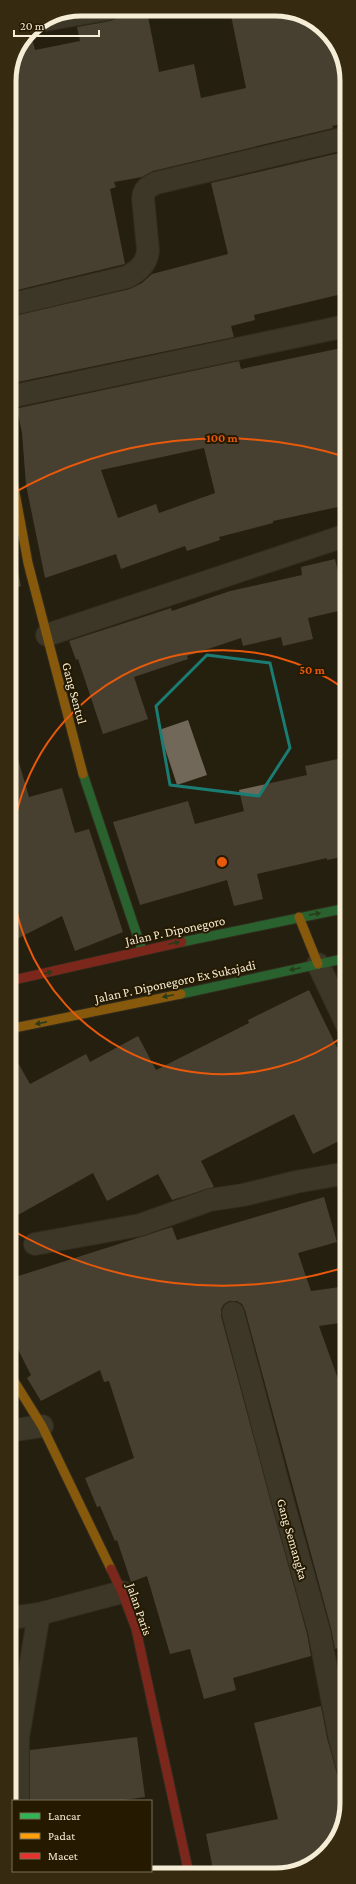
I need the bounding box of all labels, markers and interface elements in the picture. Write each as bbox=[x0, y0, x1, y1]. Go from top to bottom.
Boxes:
scale bar bbox=[14, 12, 99, 38]
text: 20 m bbox=[20, 19, 45, 33]
text: 100 m bbox=[206, 431, 239, 445]
street label: Gang Sentul bbox=[59, 661, 90, 726]
text: 50 m bbox=[299, 663, 326, 677]
centre of rings bbox=[215, 855, 229, 869]
one-way arrow bbox=[309, 911, 321, 917]
street label: Jalan P. Diponegoro bbox=[123, 913, 226, 949]
one-way arrow bbox=[168, 940, 180, 946]
street label: Jalan P. Diponegoro Ex Sukajadi bbox=[92, 957, 258, 1007]
one-way arrow bbox=[289, 966, 301, 972]
one-way arrow bbox=[41, 969, 54, 975]
one-way arrow bbox=[162, 994, 174, 1000]
one-way arrow bbox=[34, 1020, 47, 1026]
street label: Gang Semangka bbox=[274, 1497, 311, 1581]
street label: Jalan Paris bbox=[123, 1580, 155, 1637]
legend bbox=[12, 1800, 152, 1872]
text: Lancar bbox=[48, 1809, 82, 1823]
text: Padat bbox=[48, 1829, 76, 1843]
text: Macet bbox=[48, 1849, 79, 1863]

